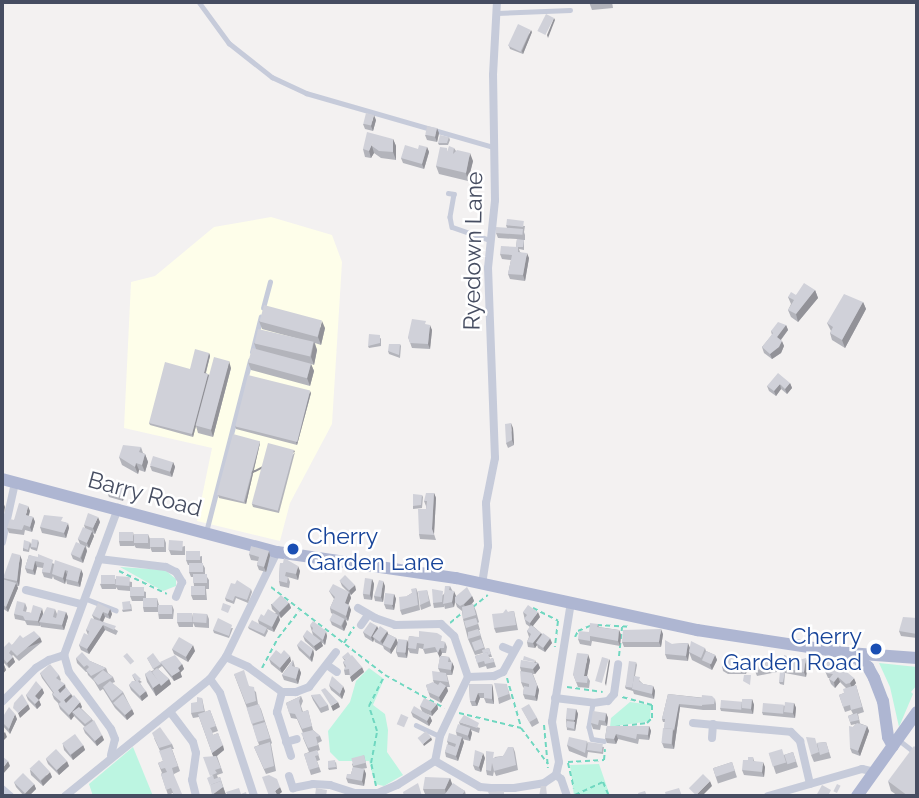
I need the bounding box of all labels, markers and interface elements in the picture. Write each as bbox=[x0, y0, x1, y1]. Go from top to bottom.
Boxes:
street label: Ryedown Lane bbox=[458, 171, 488, 331]
street label: Barry Road bbox=[85, 465, 205, 523]
place label: Cherry Garden Lane bbox=[307, 522, 444, 576]
marker: Cherry Garden Lane bbox=[285, 541, 301, 557]
place label: Cherry Garden Road bbox=[723, 622, 862, 676]
marker: Cherry Garden Road bbox=[868, 641, 884, 657]

